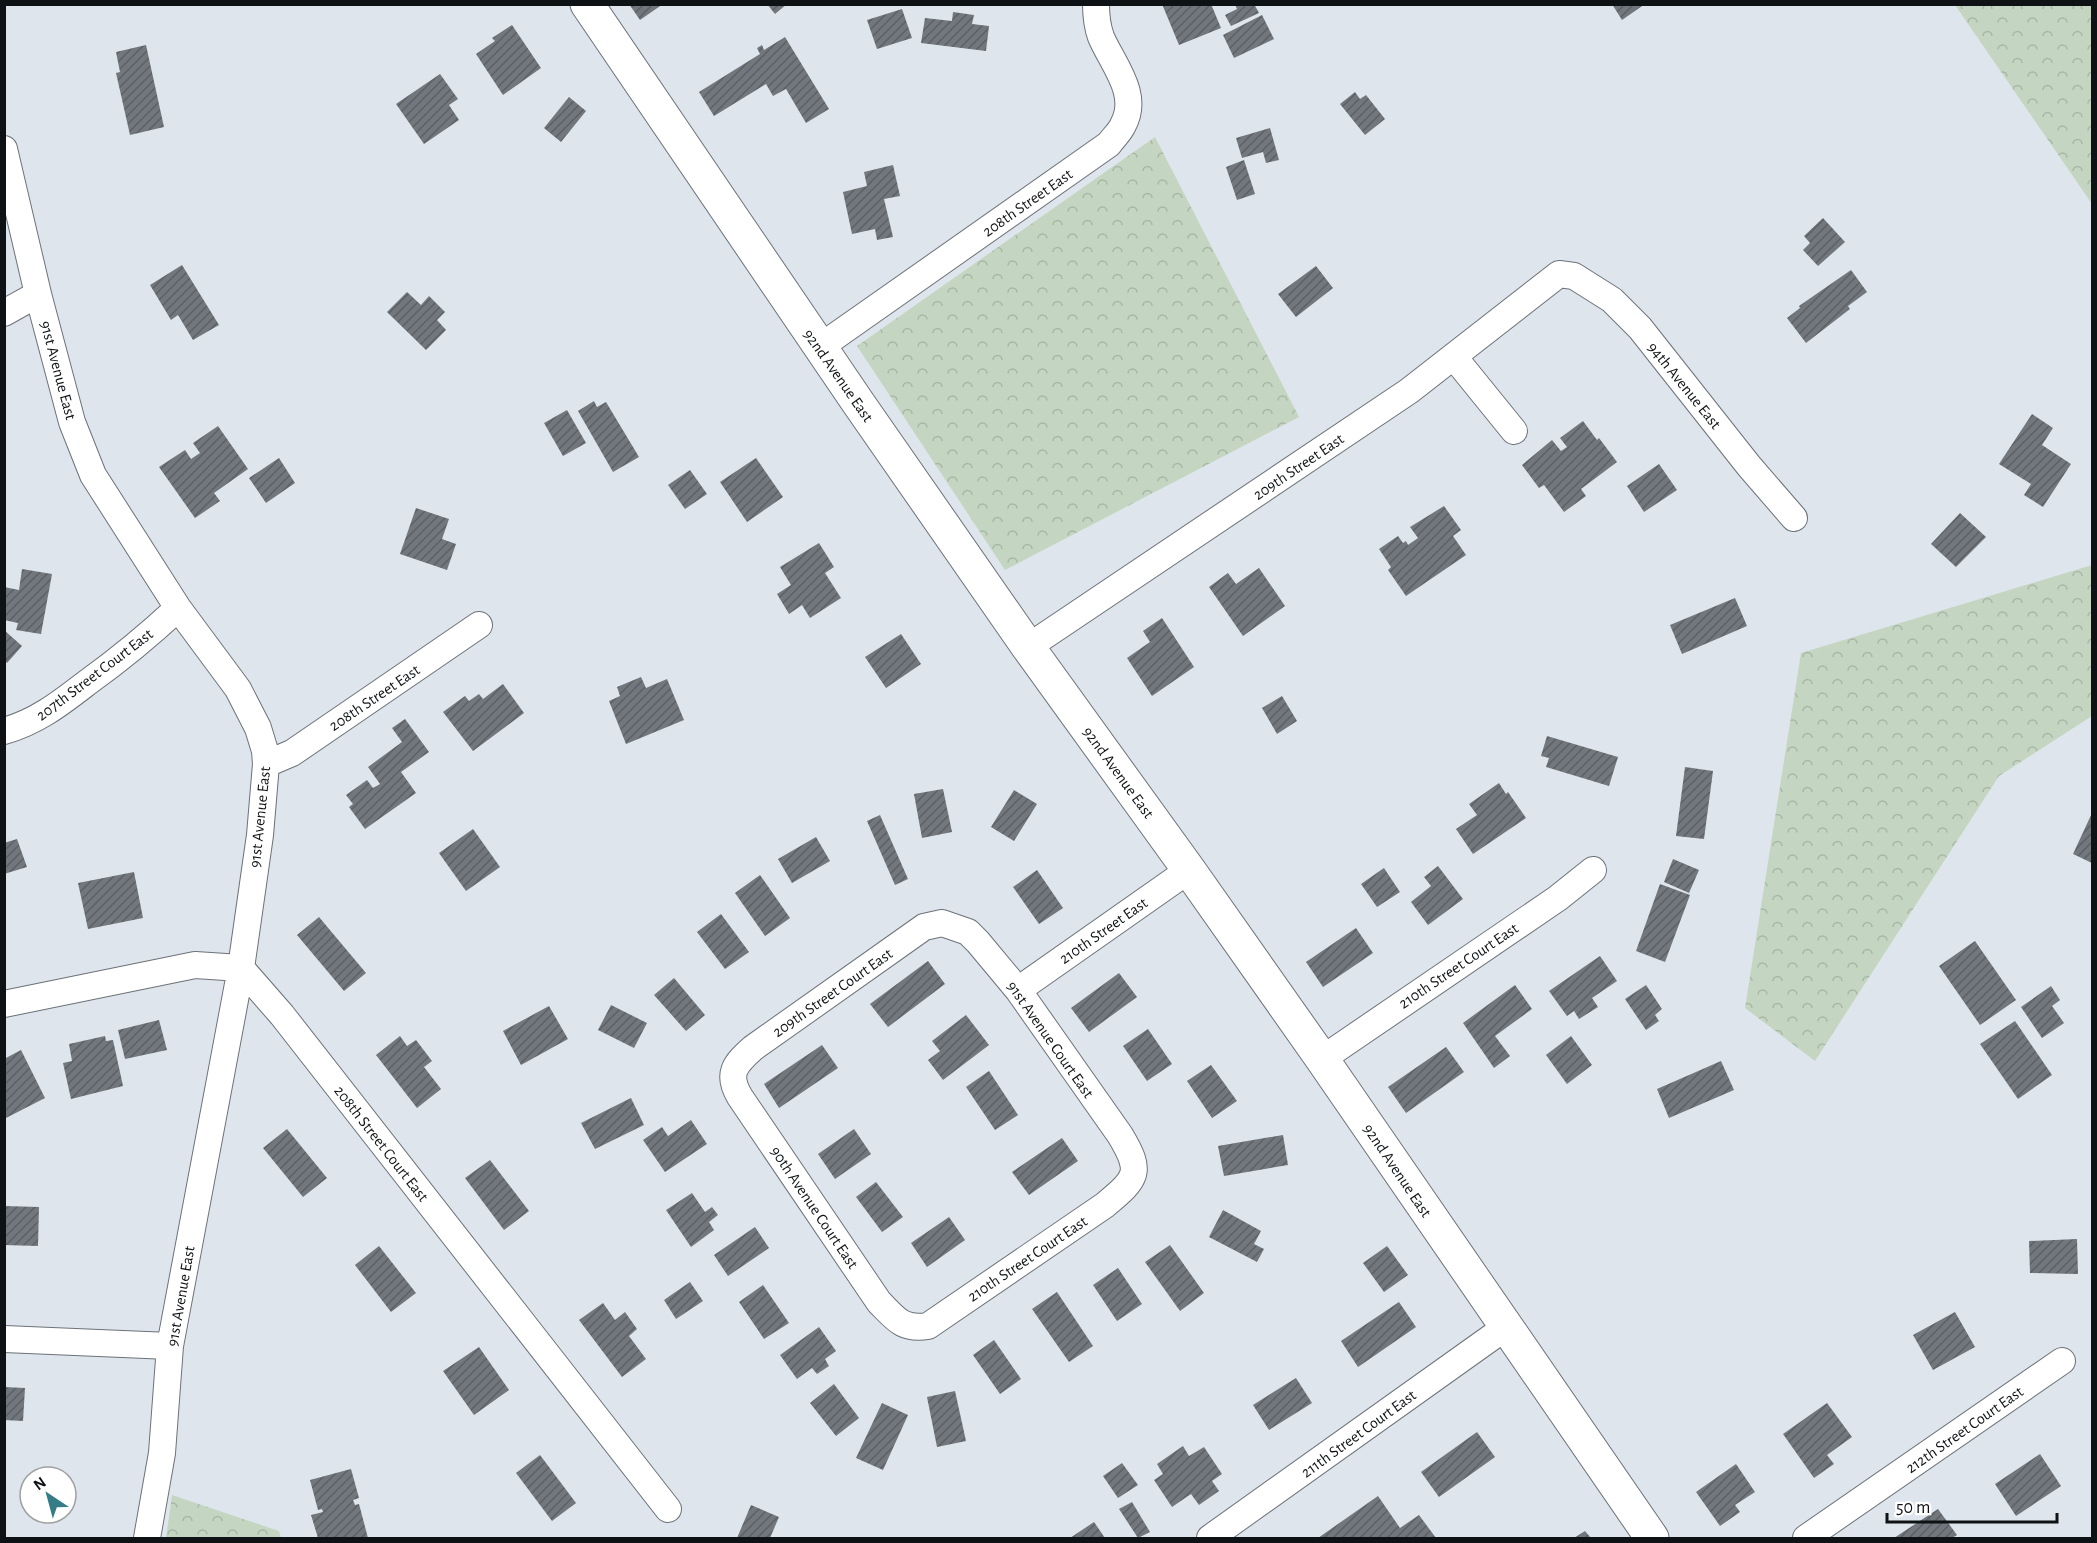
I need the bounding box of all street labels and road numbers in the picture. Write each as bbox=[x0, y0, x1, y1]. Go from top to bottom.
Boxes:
street label: 208th Street East bbox=[980, 166, 1075, 240]
street label: 91st Avenue East bbox=[37, 319, 79, 421]
street label: 92nd Avenue East bbox=[800, 326, 876, 425]
street label: 94th Avenue East bbox=[1645, 339, 1724, 432]
street label: 209th Street East bbox=[1250, 431, 1347, 503]
street label: 207th Street Court East bbox=[33, 626, 156, 724]
street label: 208th Street East bbox=[326, 662, 423, 734]
street label: 92nd Avenue East bbox=[1080, 724, 1157, 821]
street label: 91st Avenue East bbox=[247, 766, 273, 869]
street label: 210th Street East bbox=[1057, 895, 1151, 967]
street label: 210th Street Court East bbox=[1396, 920, 1521, 1012]
street label: 209th Street Court East bbox=[770, 945, 895, 1040]
street label: 91st Avenue Court East bbox=[1004, 978, 1096, 1101]
street label: 208th Street Court East bbox=[331, 1083, 431, 1205]
street label: 92nd Avenue East bbox=[1360, 1121, 1434, 1220]
street label: 90th Avenue Court East bbox=[767, 1143, 861, 1272]
street label: 210th Street Court East bbox=[965, 1213, 1090, 1305]
street label: 91st Avenue East bbox=[164, 1245, 198, 1348]
street label: 212th Street Court East bbox=[1903, 1383, 2026, 1476]
street label: 211th Street Court East bbox=[1298, 1387, 1419, 1481]

